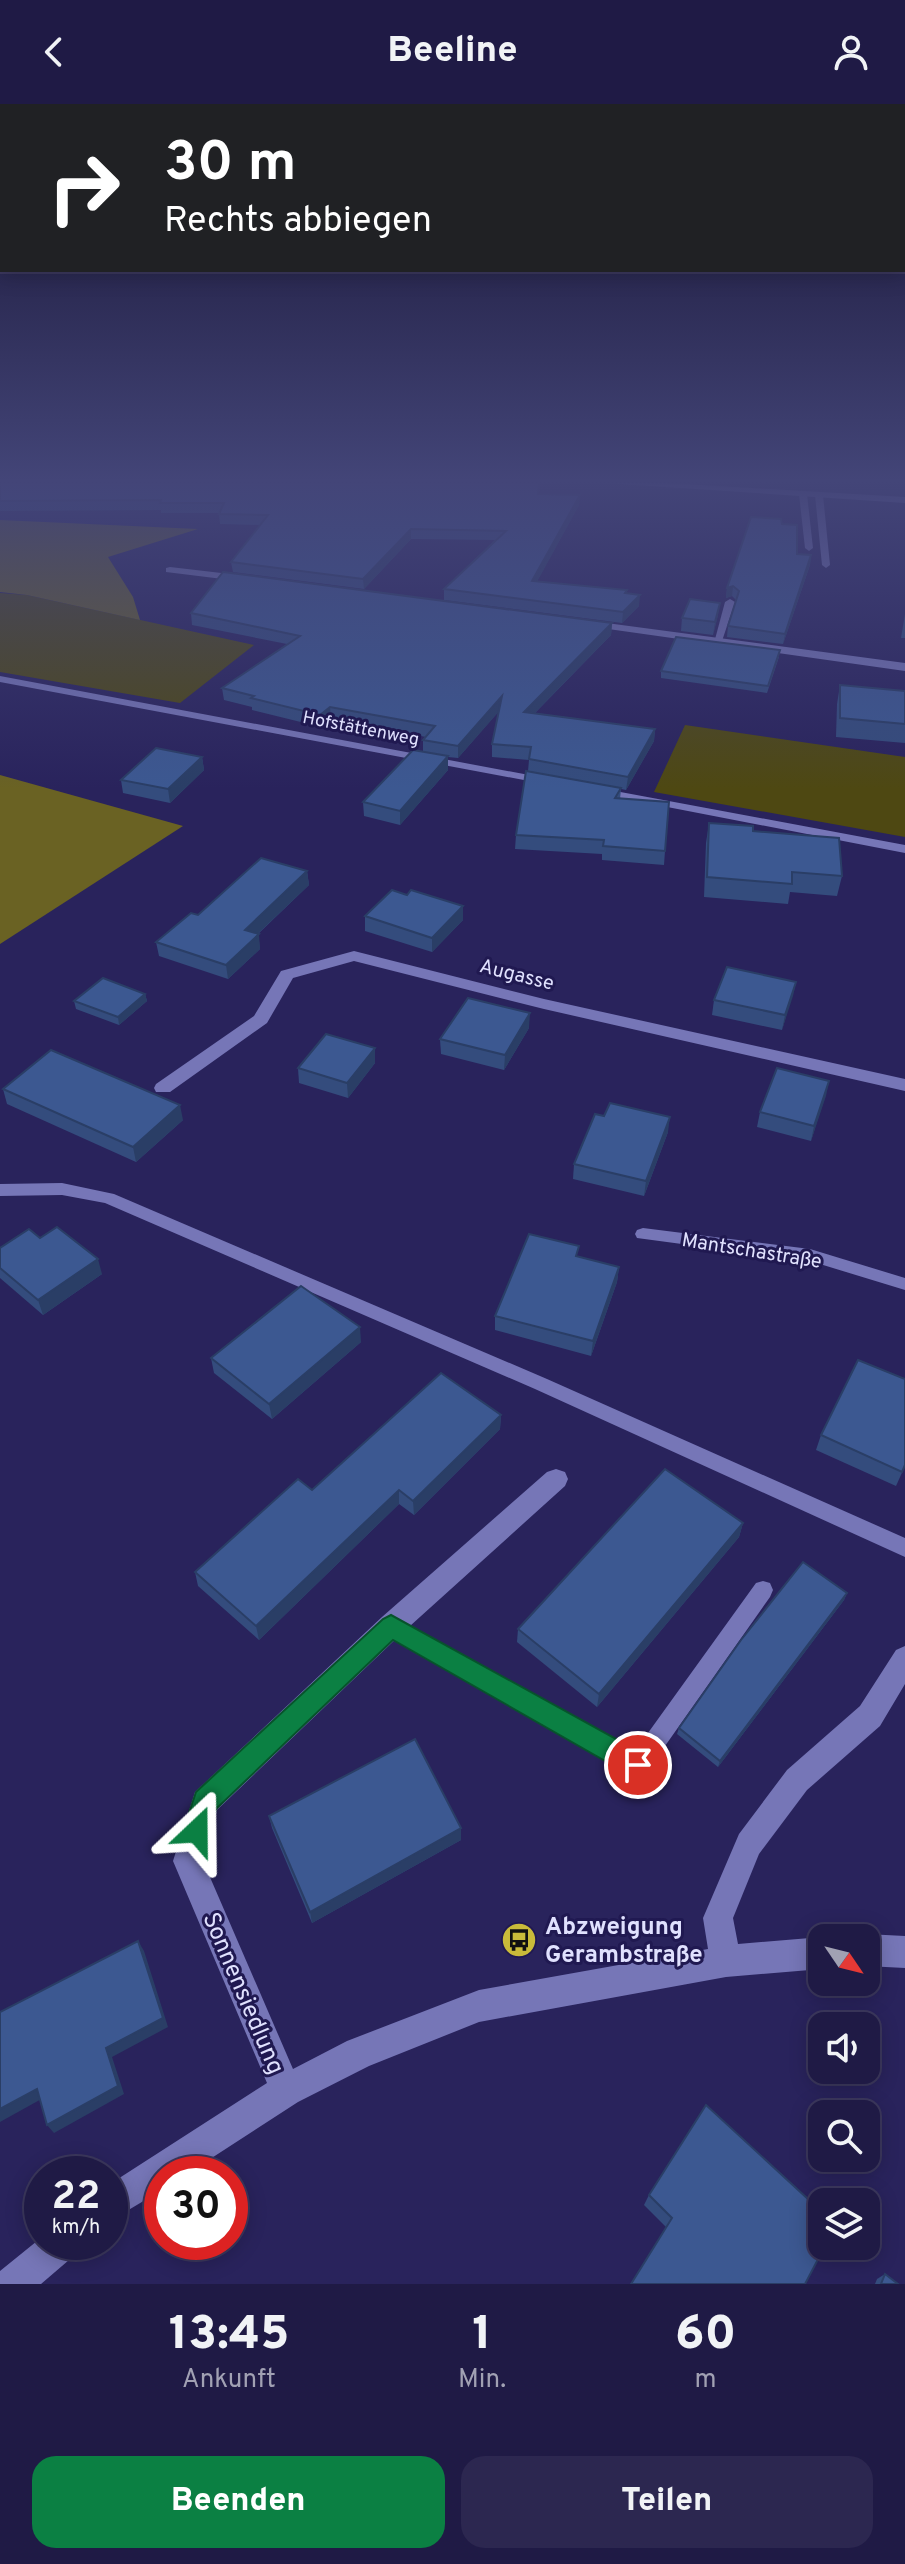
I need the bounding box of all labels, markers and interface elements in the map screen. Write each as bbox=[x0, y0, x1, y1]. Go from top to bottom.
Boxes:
text: Beeline bbox=[387, 29, 518, 75]
icon: back bbox=[32, 30, 76, 74]
icon: person bbox=[829, 30, 873, 74]
text: 30 m bbox=[164, 130, 297, 200]
icon: right bbox=[32, 136, 136, 240]
text: Rechts abbiegen bbox=[164, 199, 432, 245]
street label: Hofstättenweg bbox=[300, 707, 421, 752]
street label: Augasse bbox=[477, 954, 556, 998]
street label: Mantschastraße bbox=[680, 1228, 824, 1276]
pin bbox=[604, 1731, 672, 1799]
icon: arrive bbox=[616, 1743, 660, 1787]
position arrow bbox=[155, 1789, 239, 1873]
street label: Sonnensiedlung bbox=[195, 1908, 290, 2079]
place label: Abzweigung Gerambstraße bbox=[545, 1913, 703, 1971]
bus stop icon: Abzweigung Gerambstraße bbox=[500, 1921, 538, 1959]
north arrow bbox=[808, 1924, 880, 1996]
map controls bbox=[808, 1924, 880, 2260]
button: sound bbox=[808, 2012, 880, 2084]
button: search bbox=[808, 2100, 880, 2172]
speed limit sign: 30 bbox=[144, 2156, 248, 2260]
text: 22 bbox=[52, 2173, 100, 2223]
button: layers bbox=[808, 2188, 880, 2260]
text: km/h bbox=[52, 2215, 100, 2241]
text: 13:45 bbox=[169, 2306, 289, 2366]
text: 1 bbox=[472, 2306, 492, 2366]
text: 60 bbox=[675, 2306, 736, 2366]
text: Ankunft bbox=[182, 2364, 276, 2397]
text: Min. bbox=[458, 2364, 506, 2397]
text: m bbox=[695, 2364, 717, 2397]
button: Beenden bbox=[32, 2456, 445, 2548]
button: Teilen bbox=[461, 2456, 873, 2548]

